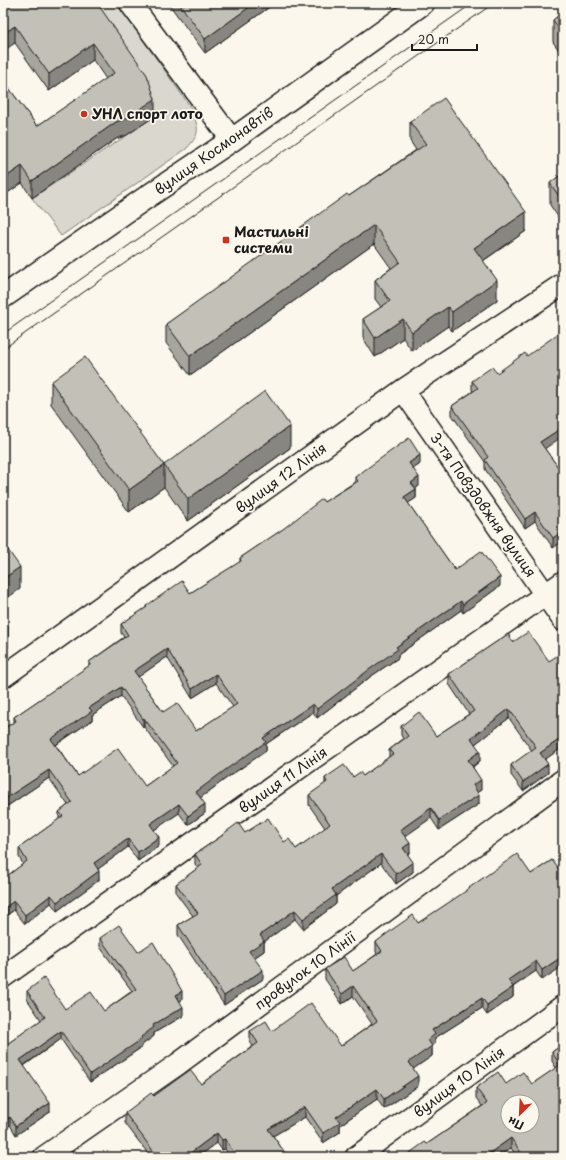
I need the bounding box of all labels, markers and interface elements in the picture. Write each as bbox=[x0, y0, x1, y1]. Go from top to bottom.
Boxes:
scale bar bbox=[412, 26, 477, 52]
text: 20 m bbox=[418, 30, 449, 48]
street label: вулиця Космонавтів bbox=[150, 102, 277, 200]
place label: УНЛ спорт лото bbox=[91, 103, 203, 124]
marker: УНЛ спорт лото bbox=[79, 109, 89, 119]
place label: Мастильні системи bbox=[234, 221, 309, 258]
marker: Мастильні системи bbox=[221, 235, 231, 245]
street label: 3-тя Повздовжня вулиця bbox=[425, 428, 541, 581]
street label: вулиця 12 Лінія bbox=[231, 437, 331, 518]
street label: вулиця 11 Лінія bbox=[234, 741, 331, 818]
street label: провулок 10 Лінії bbox=[250, 926, 361, 1014]
street label: вулиця 10 Лінія bbox=[409, 1041, 509, 1122]
north arrow bbox=[500, 1094, 540, 1134]
text: Пн bbox=[505, 1113, 526, 1135]

